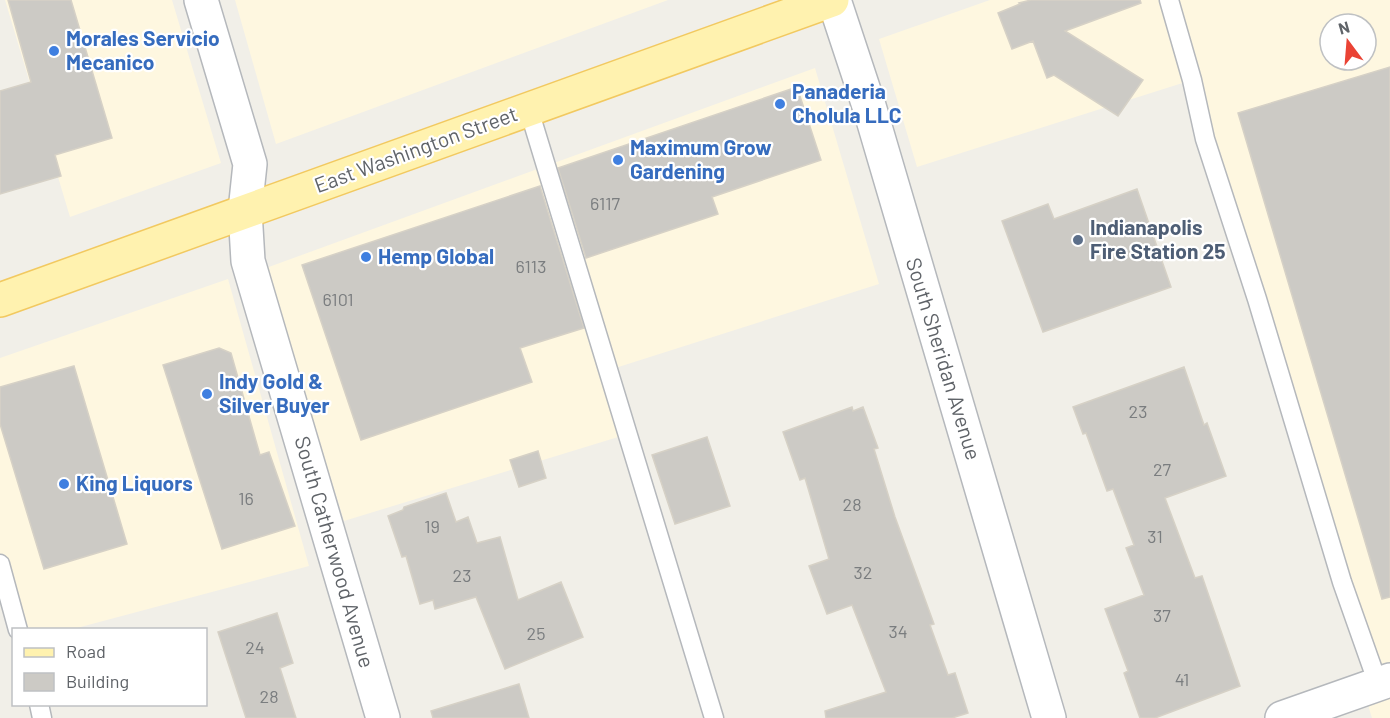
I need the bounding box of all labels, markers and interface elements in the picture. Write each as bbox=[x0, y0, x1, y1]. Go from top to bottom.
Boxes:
north arrow bbox=[1318, 12, 1378, 72]
text: N bbox=[1336, 17, 1351, 38]
place label: Morales Servicio Mecanico bbox=[66, 25, 220, 74]
marker: Morales Servicio Mecanico bbox=[47, 44, 61, 58]
place label: Panaderia Cholula LLC bbox=[792, 78, 902, 127]
marker: Panaderia Cholula LLC bbox=[773, 97, 787, 111]
street label: East Washington Street bbox=[310, 100, 521, 197]
place label: Maximum Grow Gardening bbox=[630, 134, 772, 183]
marker: Maximum Grow Gardening bbox=[611, 153, 625, 167]
house number: 6117 bbox=[590, 192, 621, 214]
place label: Indianapolis Fire Station 25 bbox=[1090, 214, 1226, 263]
marker: Indianapolis Fire Station 25 bbox=[1071, 233, 1085, 247]
place label: Hemp Global bbox=[378, 243, 494, 268]
marker: Hemp Global bbox=[359, 250, 373, 264]
street label: South Sheridan Avenue bbox=[902, 254, 987, 463]
house number: 6113 bbox=[516, 255, 546, 277]
house number: 6101 bbox=[322, 288, 354, 310]
place label: Indy Gold & Silver Buyer bbox=[219, 368, 330, 417]
marker: Indy Gold & Silver Buyer bbox=[200, 387, 214, 401]
house number: 23 bbox=[1129, 400, 1147, 422]
street label: South Catherwood Avenue bbox=[290, 433, 380, 670]
house number: 27 bbox=[1153, 458, 1172, 480]
place label: King Liquors bbox=[76, 470, 193, 495]
marker: King Liquors bbox=[57, 477, 71, 491]
house number: 16 bbox=[238, 487, 254, 509]
house number: 28 bbox=[842, 493, 862, 515]
house number: 19 bbox=[424, 515, 440, 537]
house number: 31 bbox=[1147, 525, 1163, 547]
house number: 32 bbox=[854, 561, 872, 583]
house number: 23 bbox=[453, 564, 471, 586]
house number: 37 bbox=[1153, 604, 1171, 626]
house number: 34 bbox=[888, 620, 908, 642]
house number: 25 bbox=[527, 622, 545, 644]
legend bbox=[12, 628, 207, 706]
house number: 24 bbox=[245, 636, 265, 658]
text: Road bbox=[66, 640, 106, 662]
house number: 41 bbox=[1175, 668, 1189, 690]
text: Building bbox=[66, 670, 129, 692]
house number: 28 bbox=[259, 685, 279, 707]

